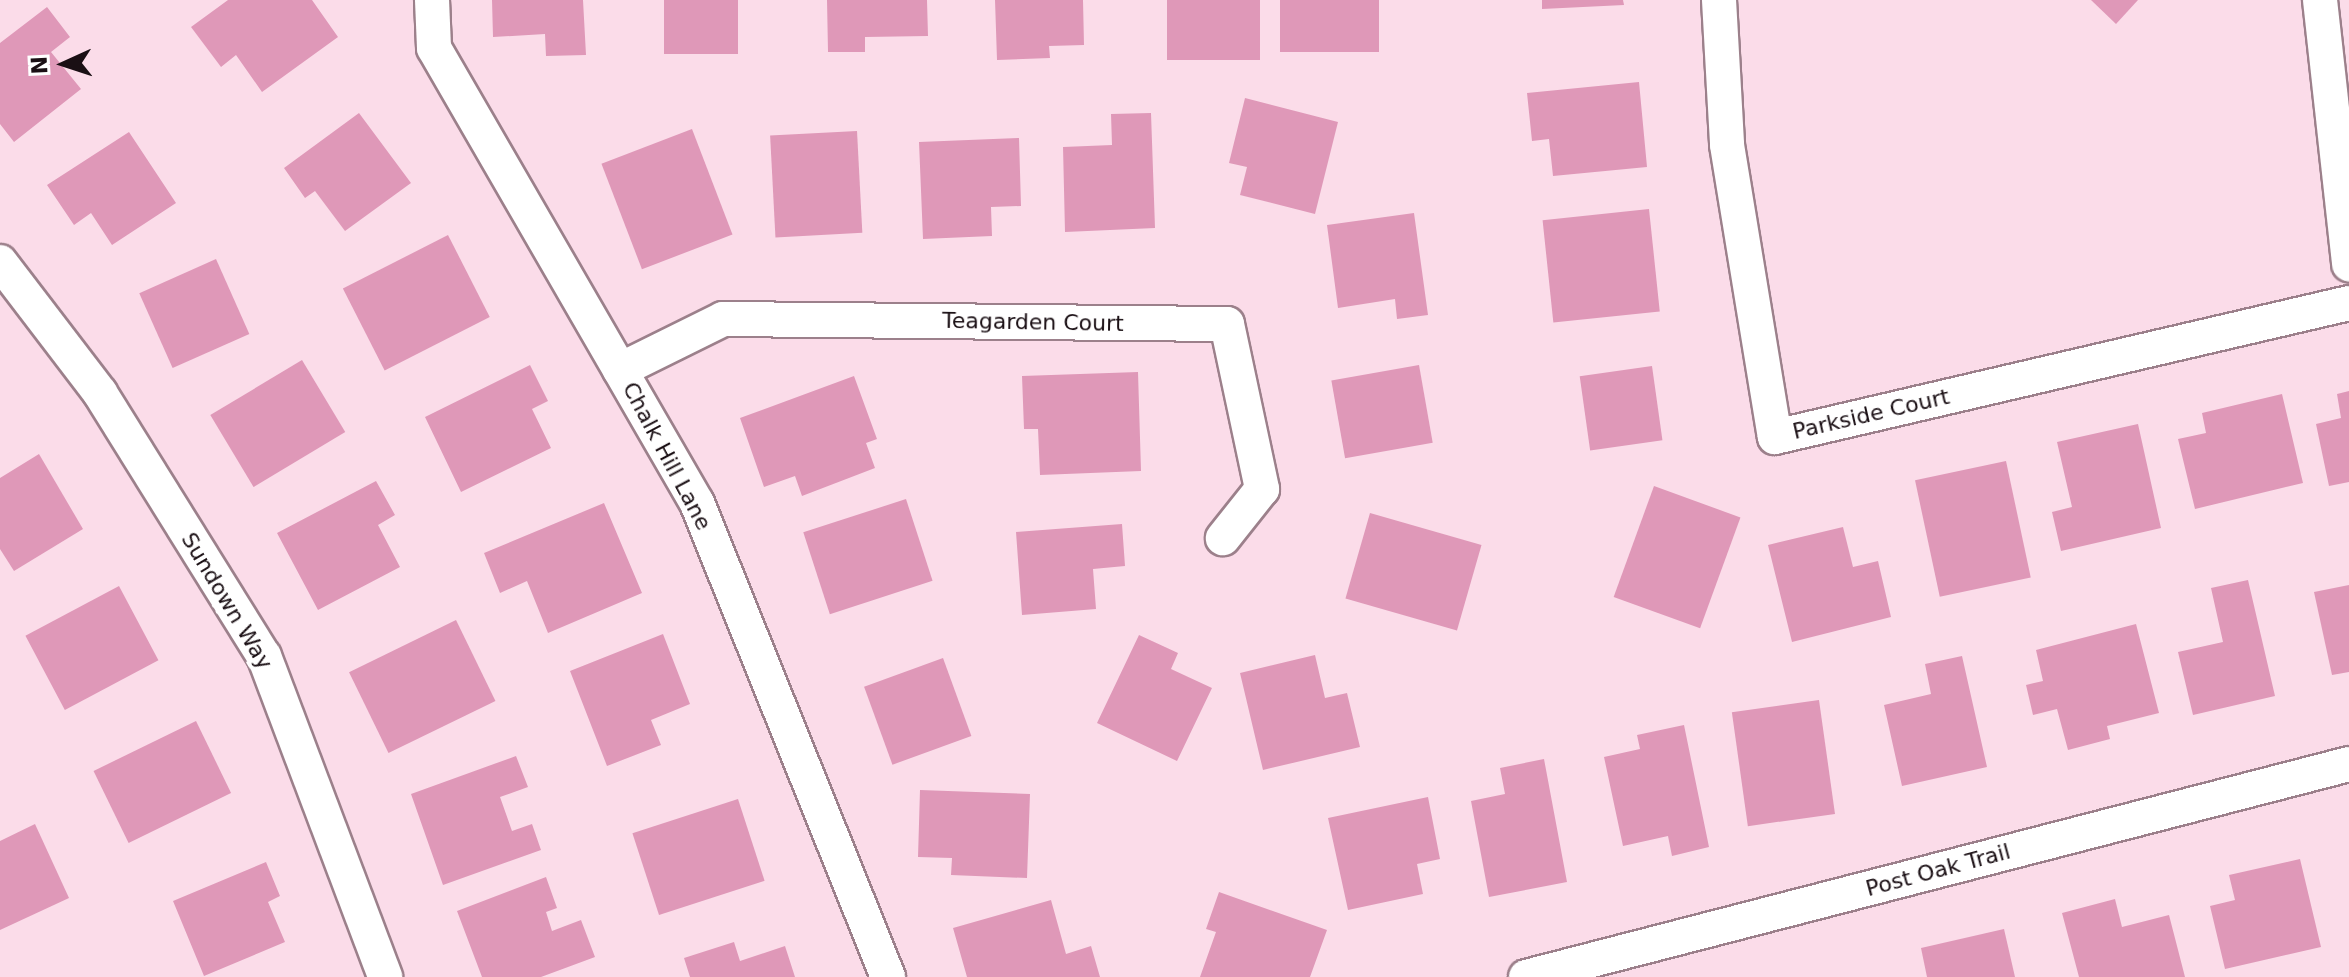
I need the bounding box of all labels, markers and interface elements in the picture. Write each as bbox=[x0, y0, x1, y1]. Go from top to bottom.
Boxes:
north arrow bbox=[24, 24, 104, 104]
text: N bbox=[27, 55, 52, 75]
street label: Teagarden Court bbox=[942, 307, 1124, 337]
street label: Chalk Hill Lane bbox=[617, 378, 717, 534]
street label: Parkside Court bbox=[1790, 383, 1952, 445]
street label: Sundown Way bbox=[176, 528, 278, 674]
street label: Post Oak Trail bbox=[1863, 838, 2013, 902]

